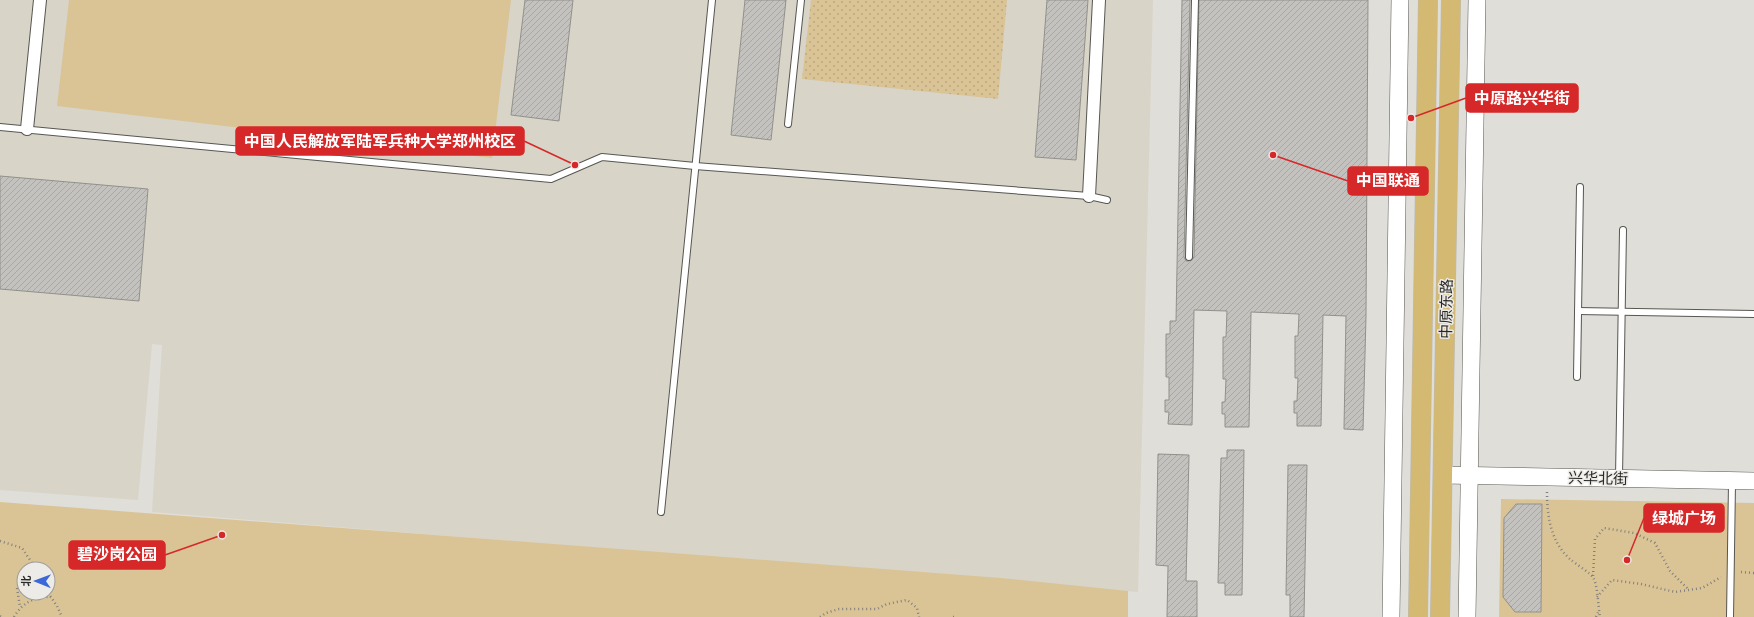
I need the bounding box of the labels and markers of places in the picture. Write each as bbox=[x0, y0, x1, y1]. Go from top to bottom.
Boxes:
callout: 中原路兴华街 bbox=[1466, 84, 1578, 112]
callout: 中国人民解放军陆军兵种大学郑州校区 bbox=[236, 127, 524, 155]
callout: 中国联通 bbox=[1348, 167, 1428, 195]
callout: 绿城广场 bbox=[1644, 504, 1724, 532]
callout: 碧沙岗公园 bbox=[69, 541, 165, 569]

